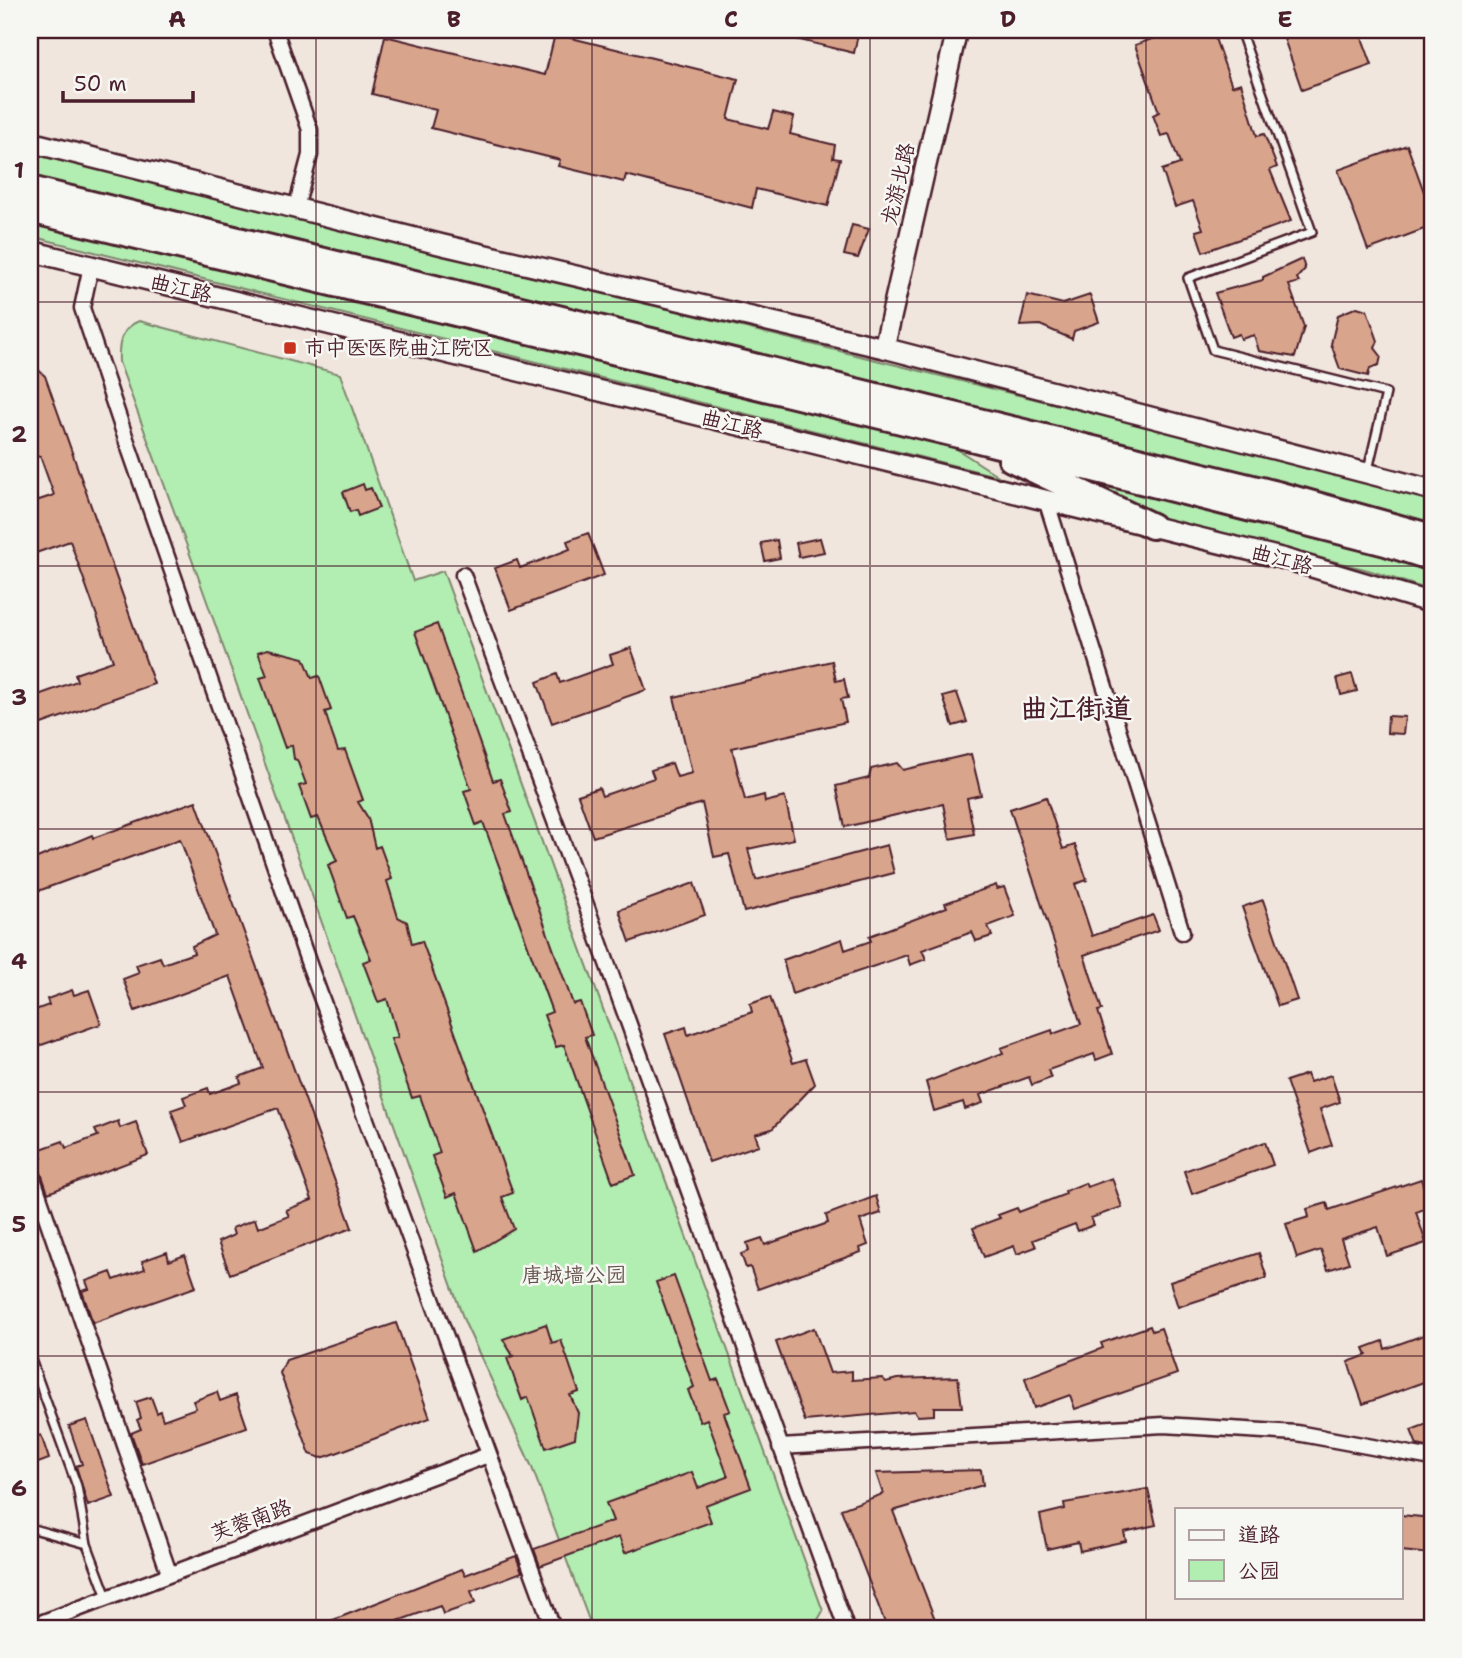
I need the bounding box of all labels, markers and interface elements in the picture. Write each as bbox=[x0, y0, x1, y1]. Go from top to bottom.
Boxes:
text: A bbox=[168, 4, 186, 34]
text: B bbox=[447, 4, 461, 34]
text: C bbox=[724, 4, 738, 34]
text: D bbox=[1000, 4, 1016, 34]
text: E bbox=[1277, 4, 1293, 34]
scale bar bbox=[63, 60, 192, 104]
text: 50 m bbox=[74, 70, 127, 98]
street label: 龙游北路 bbox=[875, 140, 921, 228]
text: 1 bbox=[14, 155, 24, 185]
street label: 曲江路 bbox=[147, 267, 215, 309]
place label: 市中医医院曲江院区 bbox=[304, 334, 493, 362]
marker: 市中医医院曲江院区 bbox=[282, 340, 298, 356]
street label: 曲江路 bbox=[698, 403, 766, 445]
text: 2 bbox=[11, 419, 27, 449]
street label: 曲江路 bbox=[1248, 537, 1316, 581]
text: 3 bbox=[11, 682, 27, 712]
district label: 曲江街道 bbox=[1020, 689, 1132, 727]
text: 4 bbox=[11, 946, 27, 976]
text: 5 bbox=[12, 1209, 26, 1239]
park label: 唐城墙公园 bbox=[522, 1261, 627, 1289]
text: 6 bbox=[11, 1473, 27, 1503]
street label: 芙蓉南路 bbox=[207, 1492, 295, 1548]
legend bbox=[1175, 1508, 1402, 1598]
text: 道路 bbox=[1238, 1521, 1280, 1549]
text: 公园 bbox=[1238, 1557, 1280, 1585]

